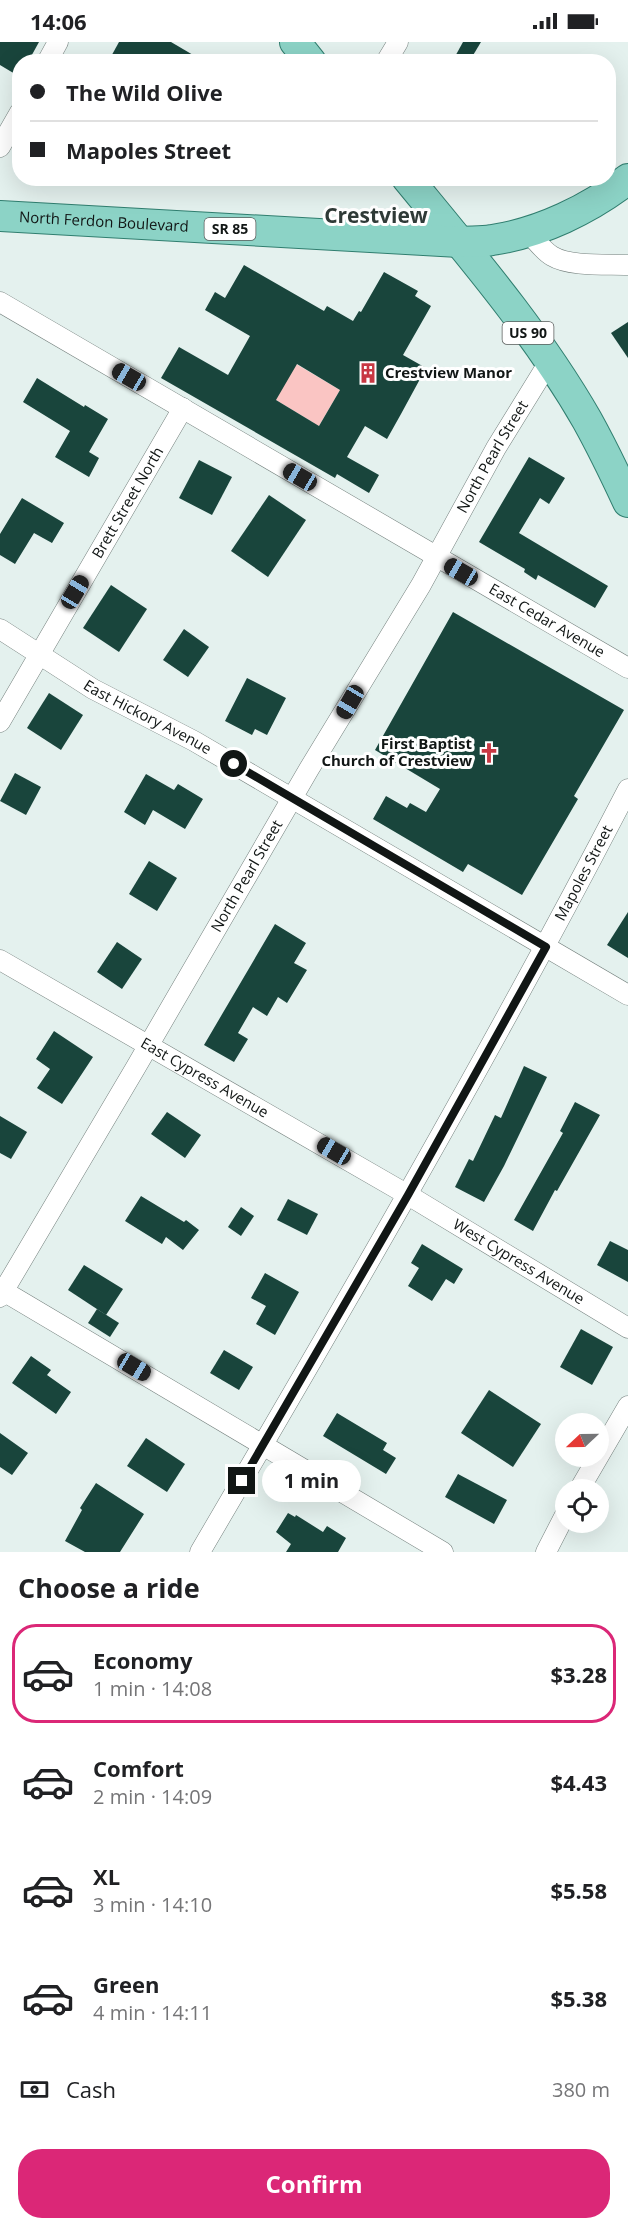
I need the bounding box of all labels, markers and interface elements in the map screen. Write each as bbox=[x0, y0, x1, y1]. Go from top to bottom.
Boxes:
text: 14:06 bbox=[30, 6, 87, 36]
text: The Wild Olive bbox=[66, 77, 223, 107]
text: Mapoles Street bbox=[66, 135, 231, 165]
district label: Crestview bbox=[324, 201, 428, 229]
street label: North Ferdon Boulevard bbox=[18, 206, 189, 236]
road number: SR 85 bbox=[204, 218, 256, 240]
road number: US 90 bbox=[502, 322, 554, 344]
car bbox=[109, 360, 149, 394]
building icon: Crestview Manor bbox=[356, 361, 380, 385]
place label: Crestview Manor bbox=[385, 362, 512, 382]
street label: North Pearl Street bbox=[451, 396, 532, 516]
street label: Brett Street North bbox=[87, 443, 167, 561]
car bbox=[280, 460, 320, 494]
car bbox=[441, 555, 481, 589]
car bbox=[58, 572, 92, 612]
street label: East Cedar Avenue bbox=[486, 578, 609, 661]
street label: East Hickory Avenue bbox=[80, 675, 216, 758]
car bbox=[333, 682, 367, 722]
place label: First Baptist Church of Crestview bbox=[321, 733, 472, 770]
church icon: First Baptist Church of Crestview bbox=[477, 741, 501, 765]
route start bbox=[220, 750, 247, 777]
street label: North Pearl Street bbox=[206, 816, 286, 935]
street label: Mapoles Street bbox=[549, 821, 616, 924]
street label: East Cypress Avenue bbox=[137, 1032, 273, 1122]
car bbox=[314, 1134, 354, 1168]
street label: West Cypress Avenue bbox=[450, 1214, 588, 1308]
car bbox=[114, 1350, 154, 1384]
north arrow bbox=[555, 1413, 609, 1467]
map controls bbox=[555, 1413, 609, 1533]
callout: 1 min bbox=[263, 1460, 362, 1502]
route end bbox=[228, 1467, 255, 1494]
text: 1 min bbox=[284, 1467, 339, 1494]
button: locate bbox=[555, 1479, 609, 1533]
text: Choose a ride bbox=[18, 1569, 200, 1606]
text: Economy bbox=[93, 1645, 192, 1675]
icon: car bbox=[21, 1647, 75, 1701]
text: $3.28 bbox=[550, 1659, 607, 1689]
text: 1 min · 14:08 bbox=[93, 1675, 212, 1702]
text: Comfort bbox=[93, 1753, 184, 1783]
icon: car bbox=[21, 1755, 75, 1809]
text: $4.43 bbox=[550, 1767, 607, 1797]
text: 2 min · 14:09 bbox=[93, 1783, 212, 1810]
text: XL bbox=[93, 1861, 120, 1891]
icon: car bbox=[21, 1863, 75, 1917]
text: $5.58 bbox=[550, 1875, 607, 1905]
text: 3 min · 14:10 bbox=[93, 1891, 212, 1918]
text: Green bbox=[93, 1969, 159, 1999]
icon: car bbox=[21, 1971, 75, 2025]
text: $5.38 bbox=[550, 1983, 607, 2013]
text: 4 min · 14:11 bbox=[93, 1999, 212, 2026]
icon: cash bbox=[18, 2073, 51, 2106]
text: Cash bbox=[66, 2074, 116, 2104]
text: 380 m bbox=[552, 2076, 610, 2103]
button: Confirm bbox=[18, 2149, 610, 2218]

